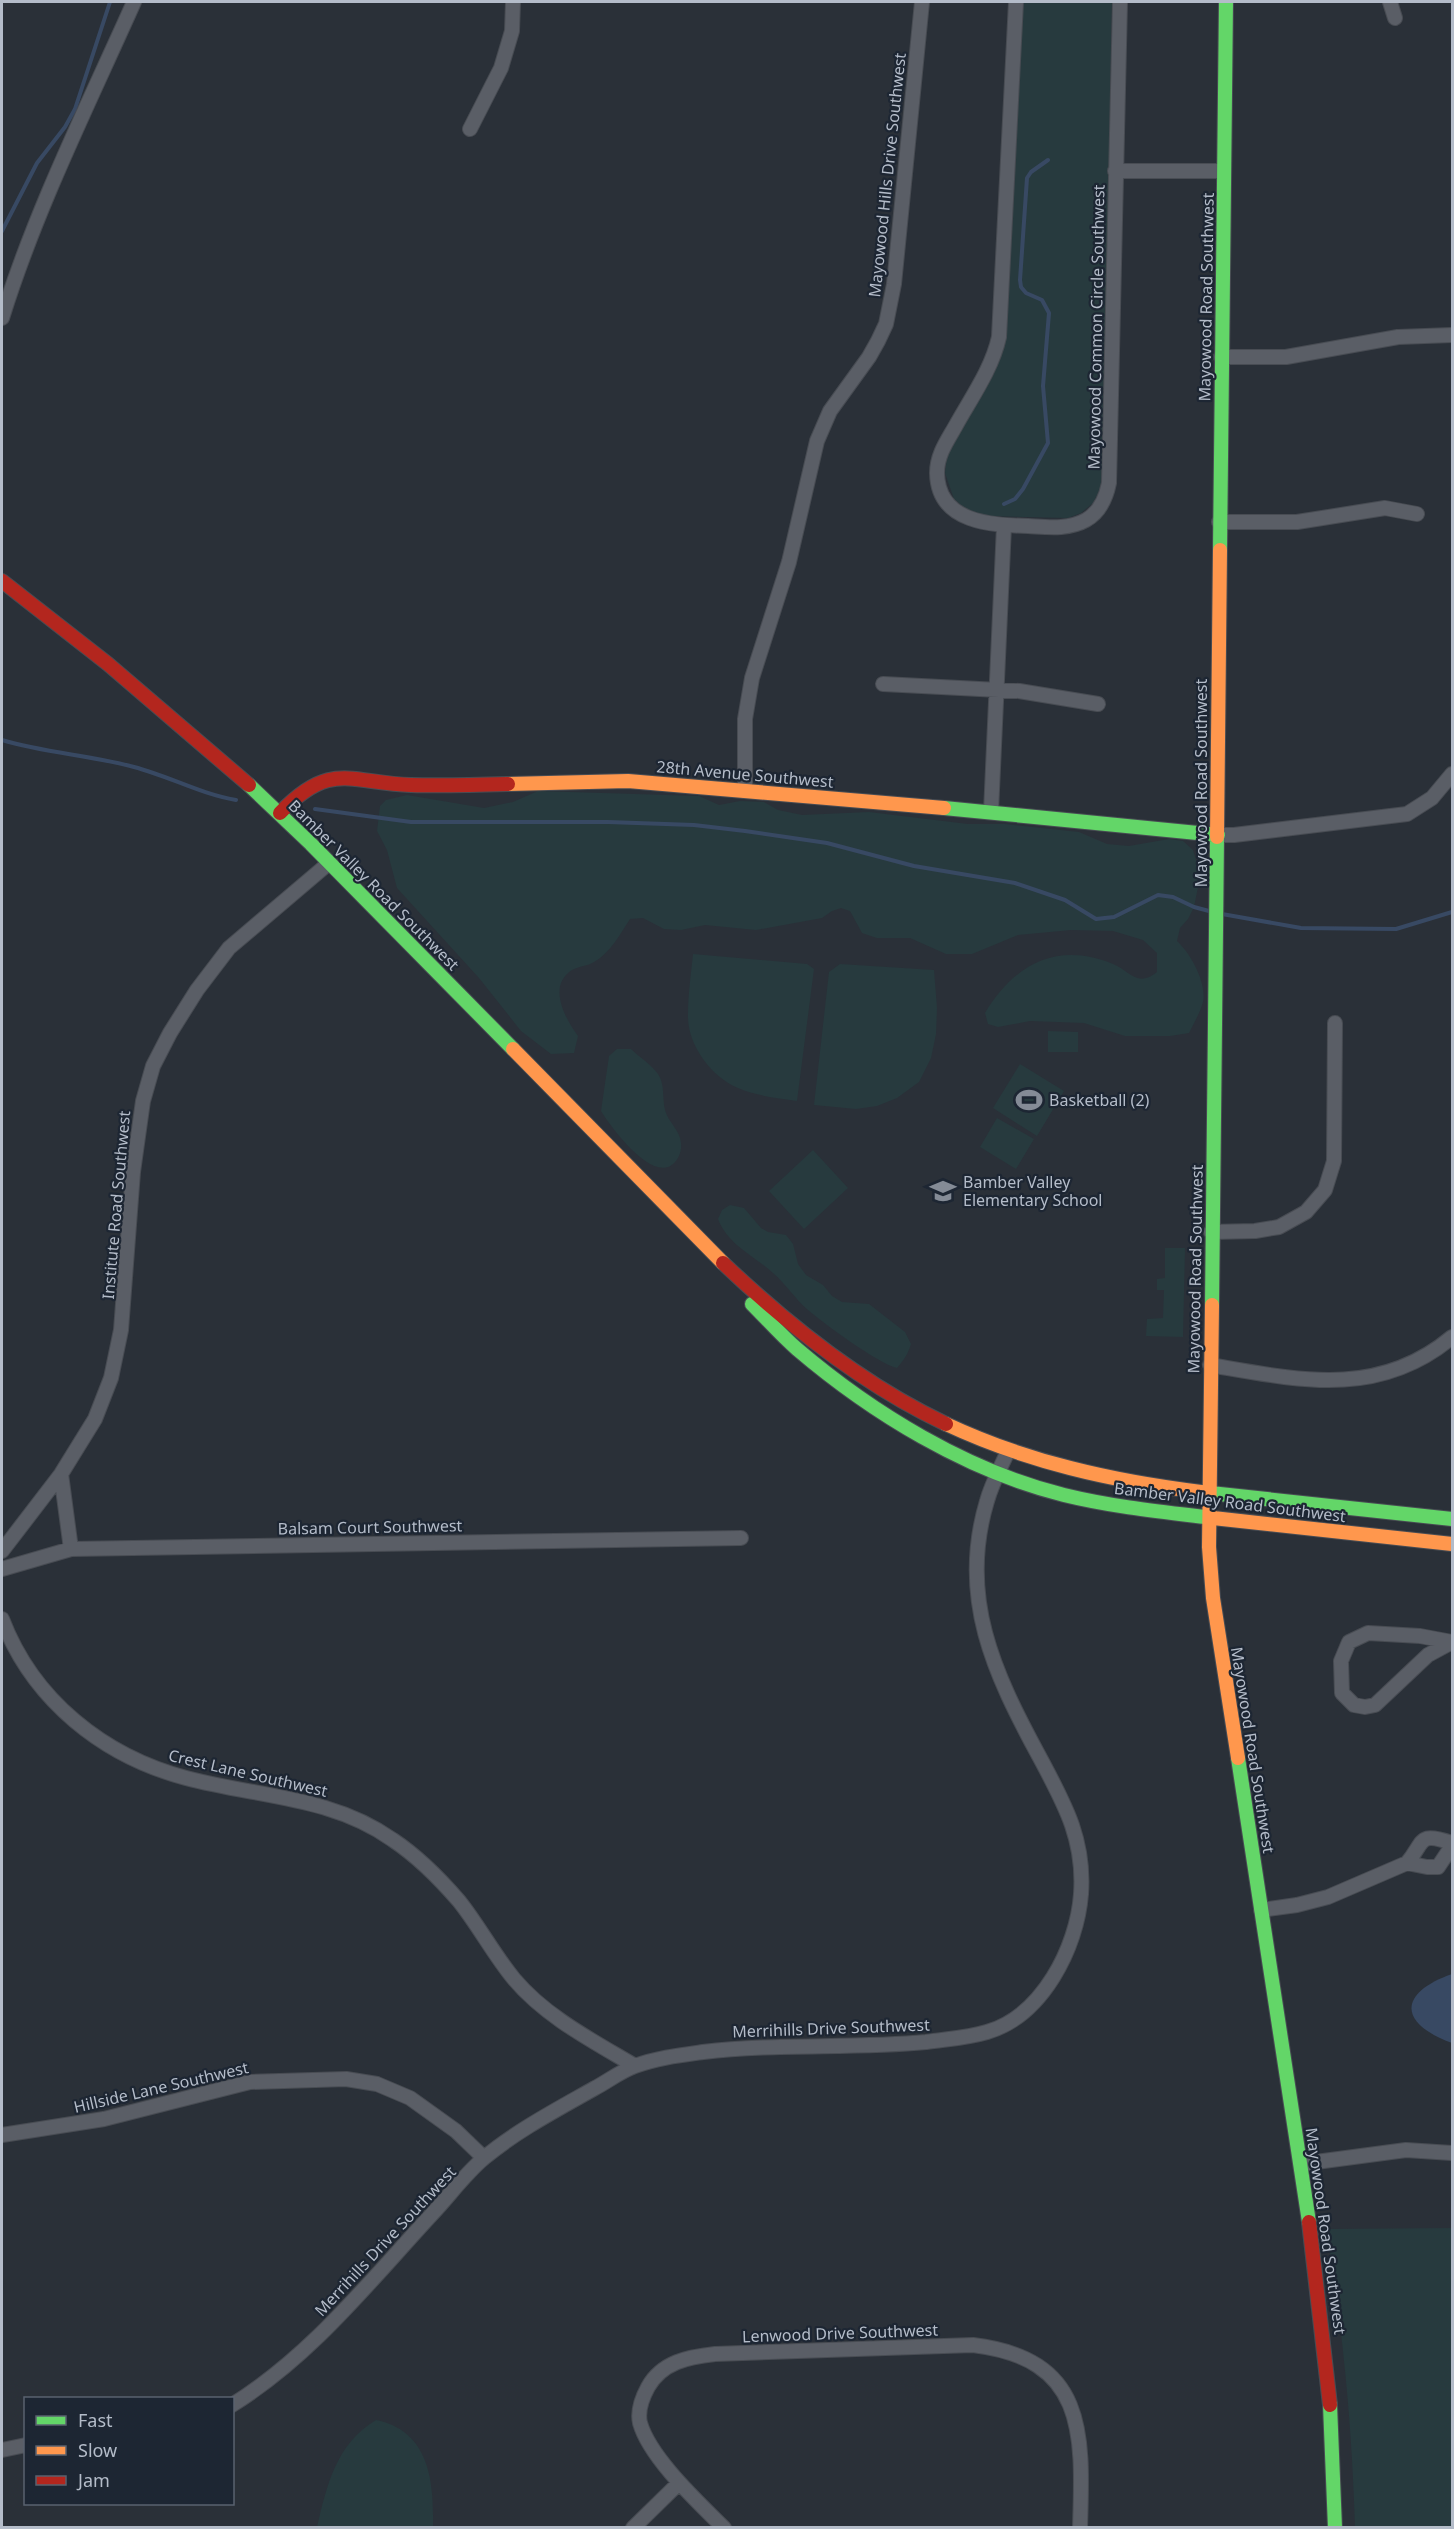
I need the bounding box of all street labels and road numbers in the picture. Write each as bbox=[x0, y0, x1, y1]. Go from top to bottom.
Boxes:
street label: Mayowood Hills Drive Southwest bbox=[863, 51, 911, 298]
street label: Mayowood Common Circle Southwest bbox=[1083, 184, 1109, 470]
street label: Mayowood Road Southwest bbox=[1193, 192, 1219, 401]
street label: Mayowood Road Southwest bbox=[1190, 678, 1212, 887]
street label: 28th Avenue Southwest bbox=[656, 755, 835, 793]
street label: Bamber Valley Road Southwest bbox=[284, 795, 464, 975]
street label: Institute Road Southwest bbox=[97, 1110, 135, 1300]
street label: Mayowood Road Southwest bbox=[1182, 1164, 1208, 1373]
street label: Bamber Valley Road Southwest bbox=[1113, 1477, 1347, 1527]
street label: Balsam Court Southwest bbox=[278, 1514, 463, 1540]
street label: Mayowood Road Southwest bbox=[1226, 1645, 1280, 1855]
street label: Crest Lane Southwest bbox=[166, 1744, 330, 1802]
street label: Merrihills Drive Southwest bbox=[732, 2014, 930, 2042]
street label: Hillside Lane Southwest bbox=[72, 2056, 251, 2118]
street label: Mayowood Road Southwest bbox=[1301, 2126, 1351, 2336]
street label: Merrihills Drive Southwest bbox=[310, 2161, 461, 2321]
street label: Lenwood Drive Southwest bbox=[742, 2319, 939, 2347]

